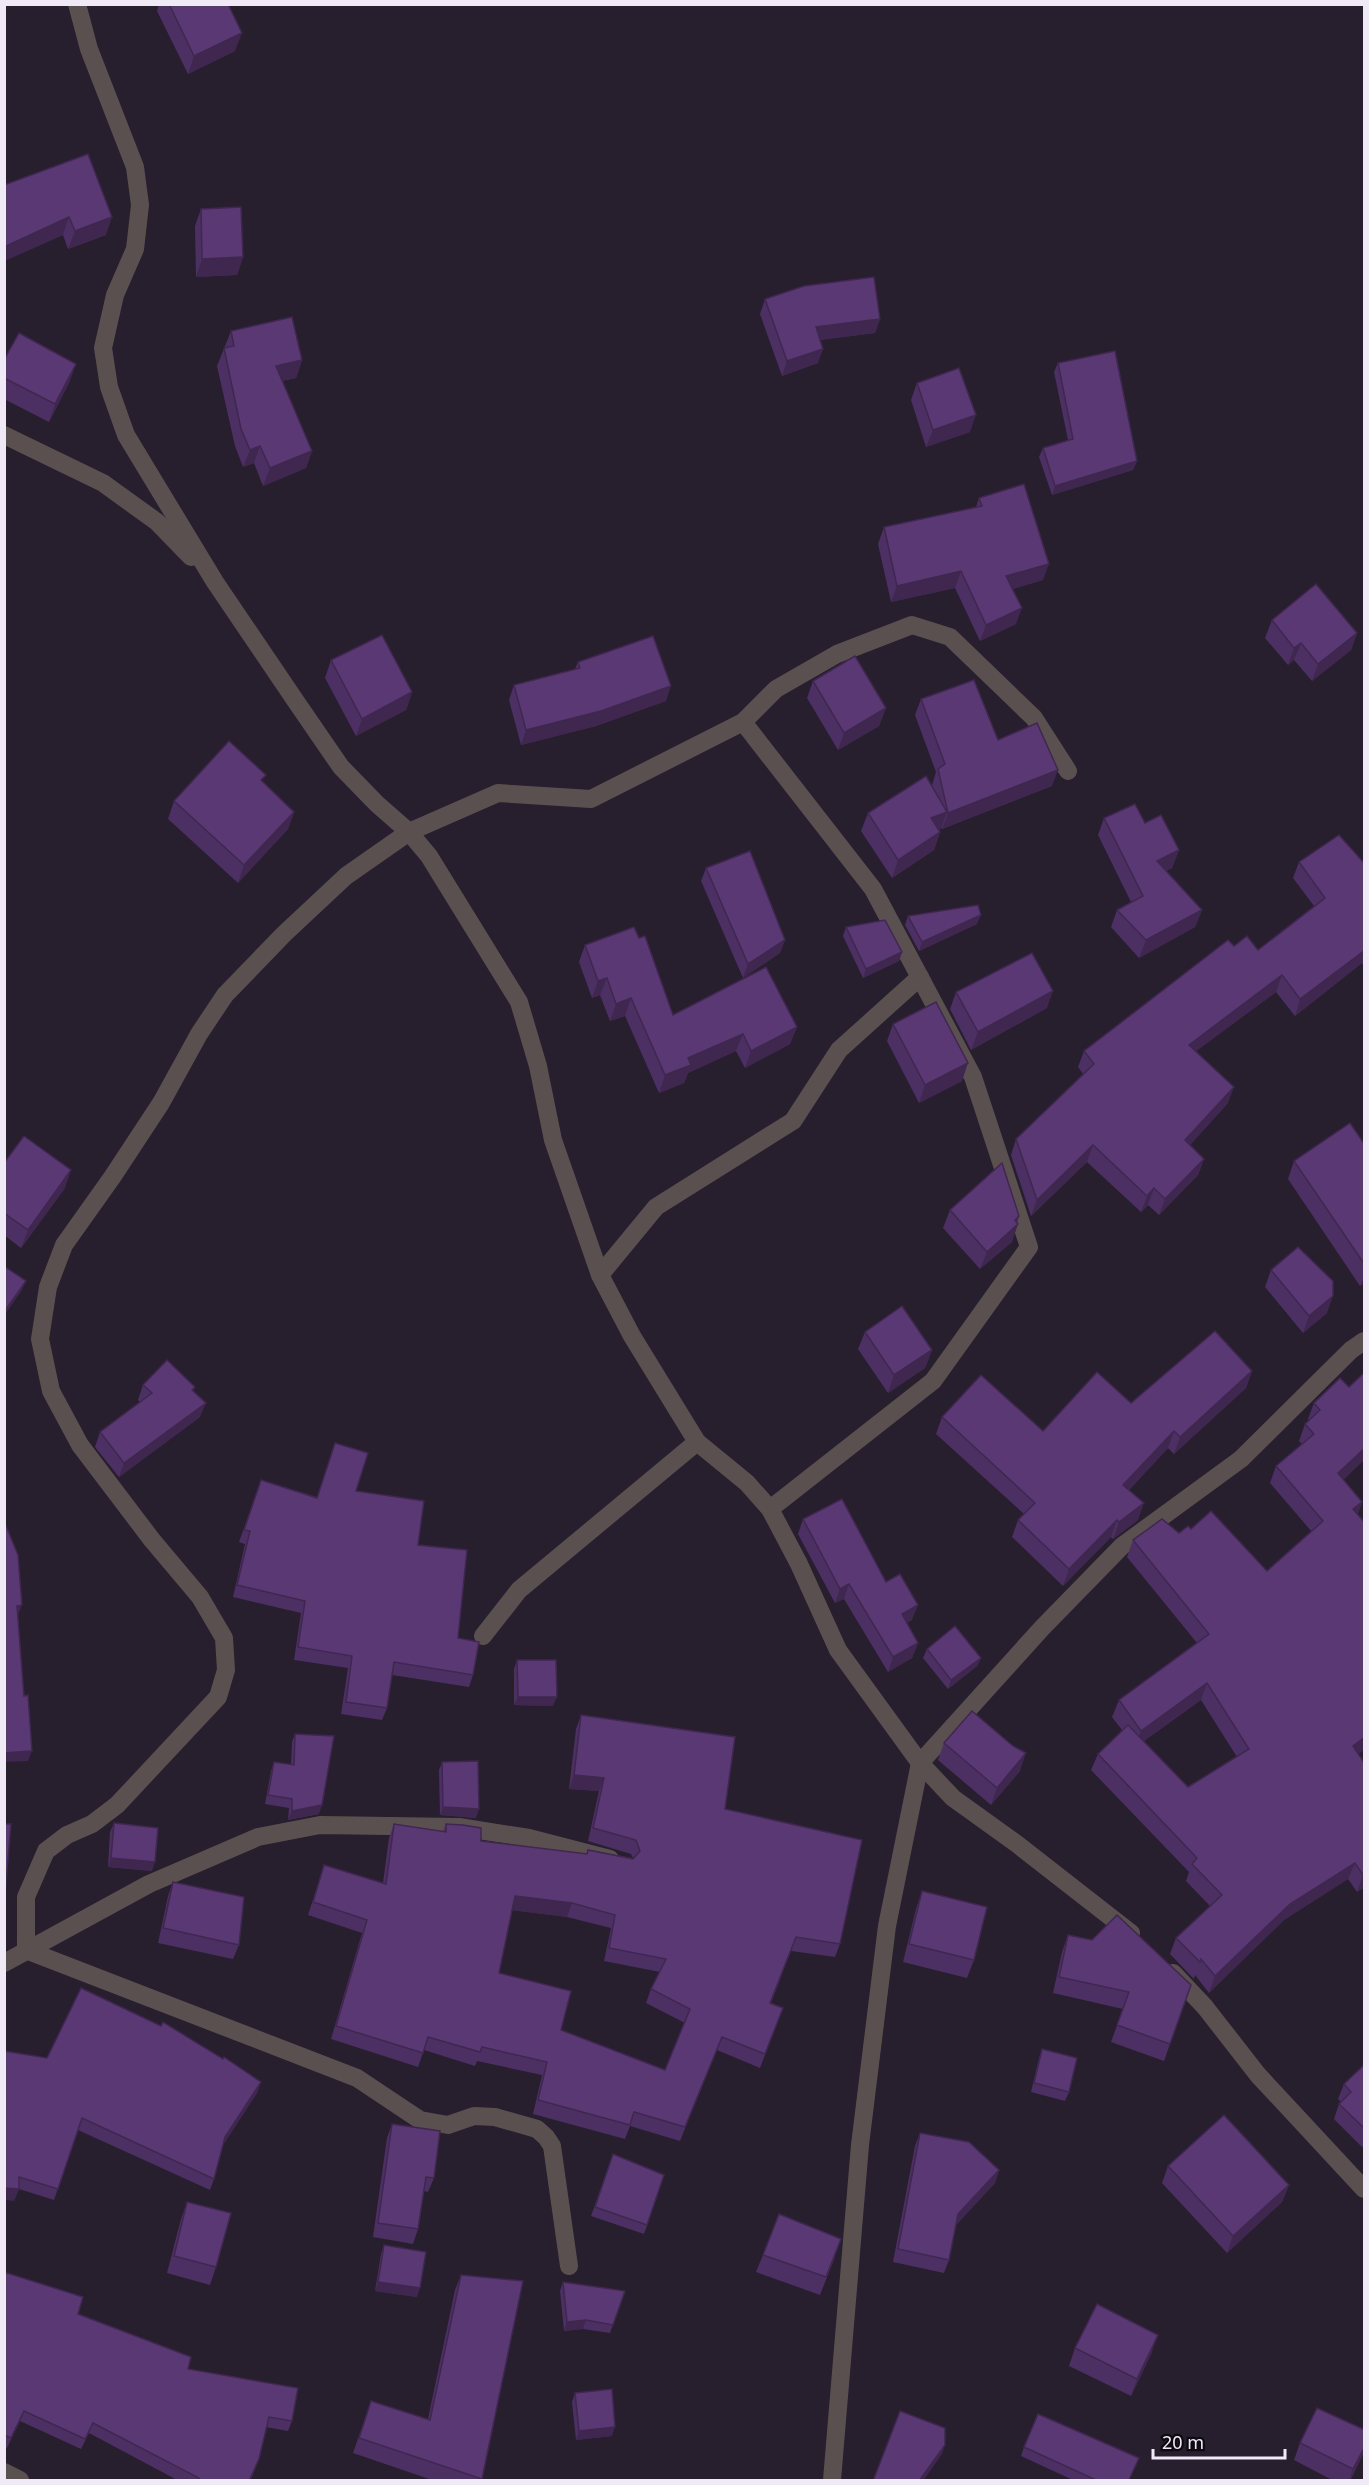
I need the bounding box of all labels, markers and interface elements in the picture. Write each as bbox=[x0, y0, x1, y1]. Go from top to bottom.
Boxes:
scale bar bbox=[1153, 2422, 1285, 2460]
text: 20 m bbox=[1162, 2430, 1204, 2454]

